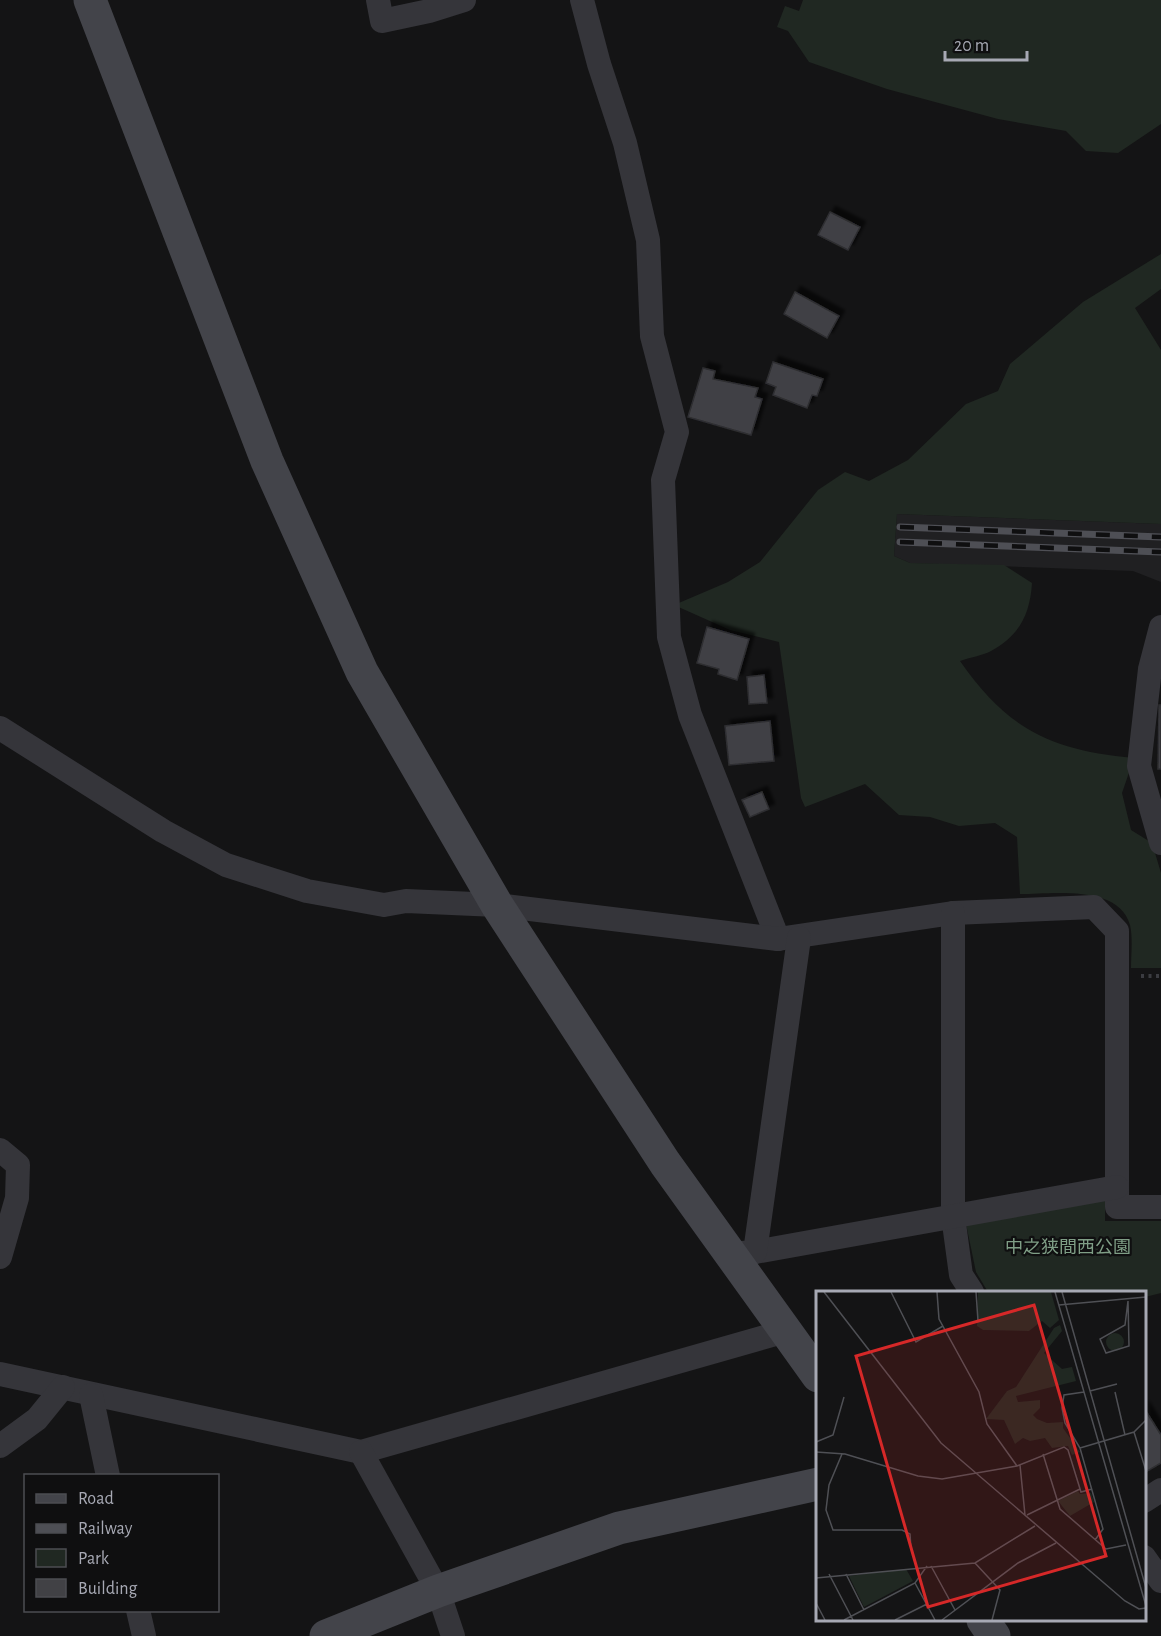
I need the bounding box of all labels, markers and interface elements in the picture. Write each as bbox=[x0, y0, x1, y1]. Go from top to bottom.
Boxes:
scale bar bbox=[945, 24, 1028, 62]
text: 20 m bbox=[954, 37, 989, 55]
park label: 中之狭間西公園 bbox=[1005, 1238, 1131, 1257]
inset map bbox=[816, 1291, 1146, 1621]
legend bbox=[24, 1474, 219, 1612]
text: Road bbox=[78, 1490, 114, 1508]
text: Railway bbox=[78, 1520, 133, 1538]
text: Park bbox=[78, 1550, 110, 1568]
text: Building bbox=[78, 1580, 138, 1598]

